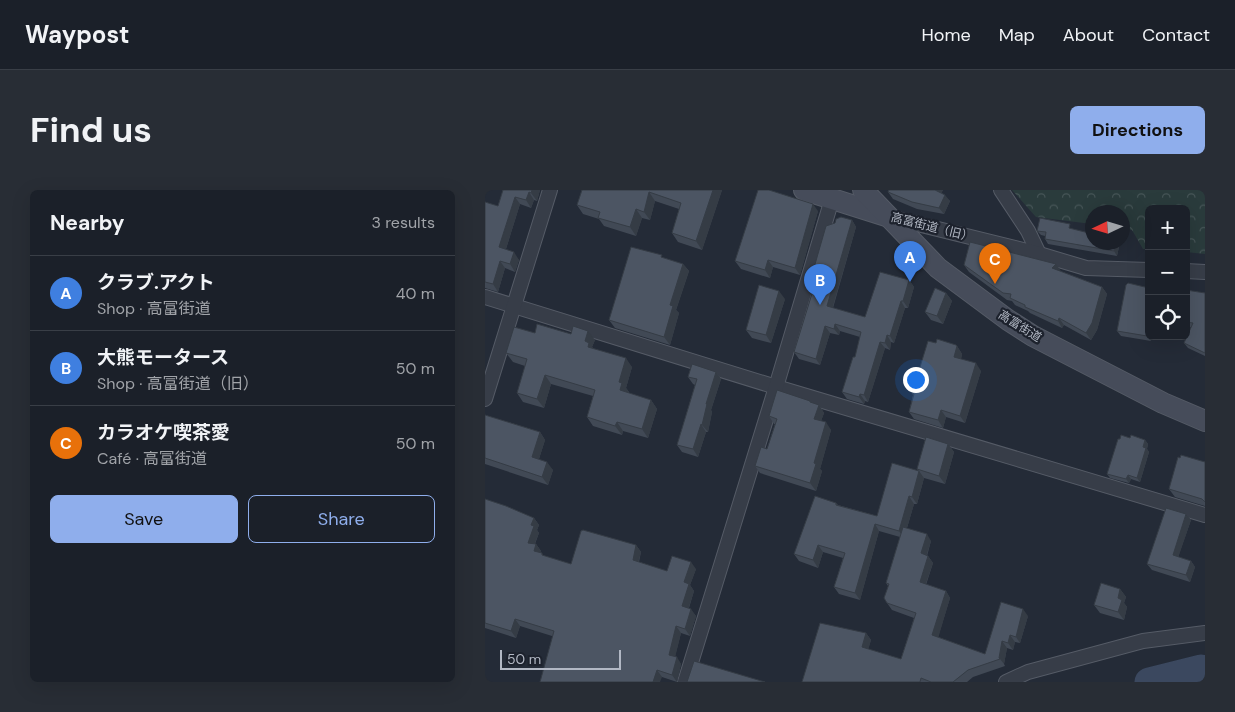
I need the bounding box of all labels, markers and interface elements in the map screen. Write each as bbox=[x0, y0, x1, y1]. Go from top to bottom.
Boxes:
text: Waypost bbox=[25, 19, 129, 50]
text: Home bbox=[921, 23, 971, 47]
text: Map bbox=[999, 23, 1035, 47]
text: About bbox=[1063, 23, 1114, 47]
text: Contact bbox=[1142, 23, 1210, 47]
button: Directions bbox=[1070, 106, 1205, 154]
text: Find us bbox=[30, 107, 152, 153]
north arrow bbox=[1085, 205, 1130, 250]
map controls bbox=[1145, 205, 1190, 340]
button: + bbox=[1145, 205, 1190, 250]
text: Nearby bbox=[50, 209, 124, 237]
street label: 高富街道（旧） bbox=[889, 209, 975, 245]
text: 3 results bbox=[372, 212, 435, 233]
pin: A bbox=[894, 241, 926, 282]
pin: C bbox=[979, 243, 1011, 284]
button: − bbox=[1145, 250, 1190, 295]
pin: B bbox=[804, 264, 836, 305]
text: クラブ.アクト bbox=[97, 270, 215, 295]
text: A bbox=[60, 283, 72, 304]
text: 40 m bbox=[396, 283, 435, 304]
button: locate bbox=[1145, 295, 1190, 340]
text: Shop · 高富街道 bbox=[97, 298, 211, 319]
street label: 高富街道 bbox=[995, 306, 1045, 346]
text: 大熊モータース bbox=[97, 345, 229, 370]
text: B bbox=[61, 358, 71, 379]
text: 50 m bbox=[396, 358, 435, 379]
your location bbox=[903, 367, 929, 393]
text: Shop · 高富街道（旧） bbox=[97, 373, 259, 394]
text: カラオケ喫茶愛 bbox=[97, 420, 230, 445]
text: C bbox=[60, 433, 72, 454]
text: 50 m bbox=[396, 433, 435, 454]
text: Café · 高富街道 bbox=[97, 448, 207, 469]
button: Save bbox=[50, 495, 238, 543]
button: Share bbox=[248, 495, 435, 543]
scale bar bbox=[500, 647, 621, 670]
text: 50 m bbox=[507, 650, 541, 668]

